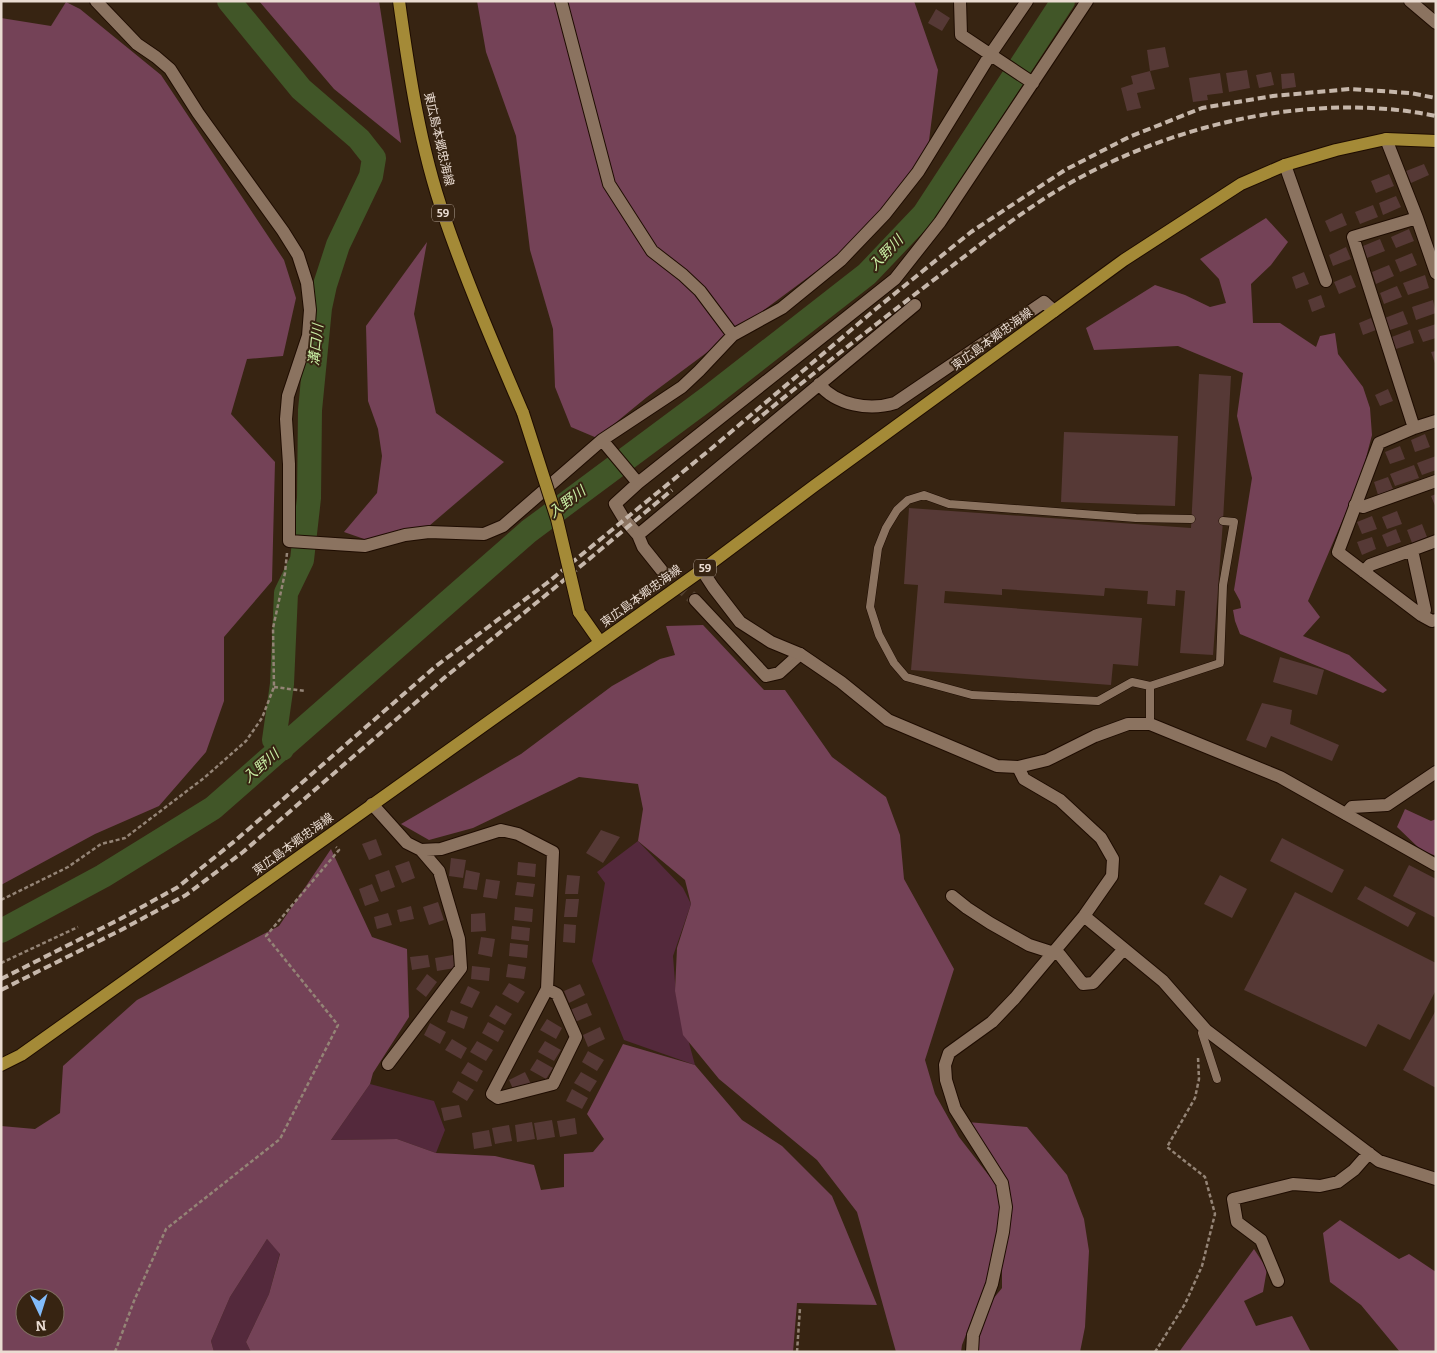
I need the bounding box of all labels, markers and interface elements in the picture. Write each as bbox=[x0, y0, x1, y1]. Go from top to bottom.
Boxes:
street label: 東広島本郷忠海線 bbox=[421, 91, 457, 187]
road number: 59 bbox=[432, 204, 454, 222]
water label: 入野川 bbox=[865, 231, 908, 274]
street label: 東広島本郷忠海線 bbox=[949, 305, 1035, 373]
water label: 溝口川 bbox=[305, 321, 327, 367]
water label: 入野川 bbox=[545, 481, 590, 521]
road number: 59 bbox=[694, 560, 716, 576]
street label: 東広島本郷忠海線 bbox=[598, 562, 684, 630]
water label: 入野川 bbox=[240, 744, 284, 786]
street label: 東広島本郷忠海線 bbox=[250, 810, 336, 878]
north arrow bbox=[15, 1288, 65, 1338]
text: N bbox=[35, 1317, 47, 1334]

